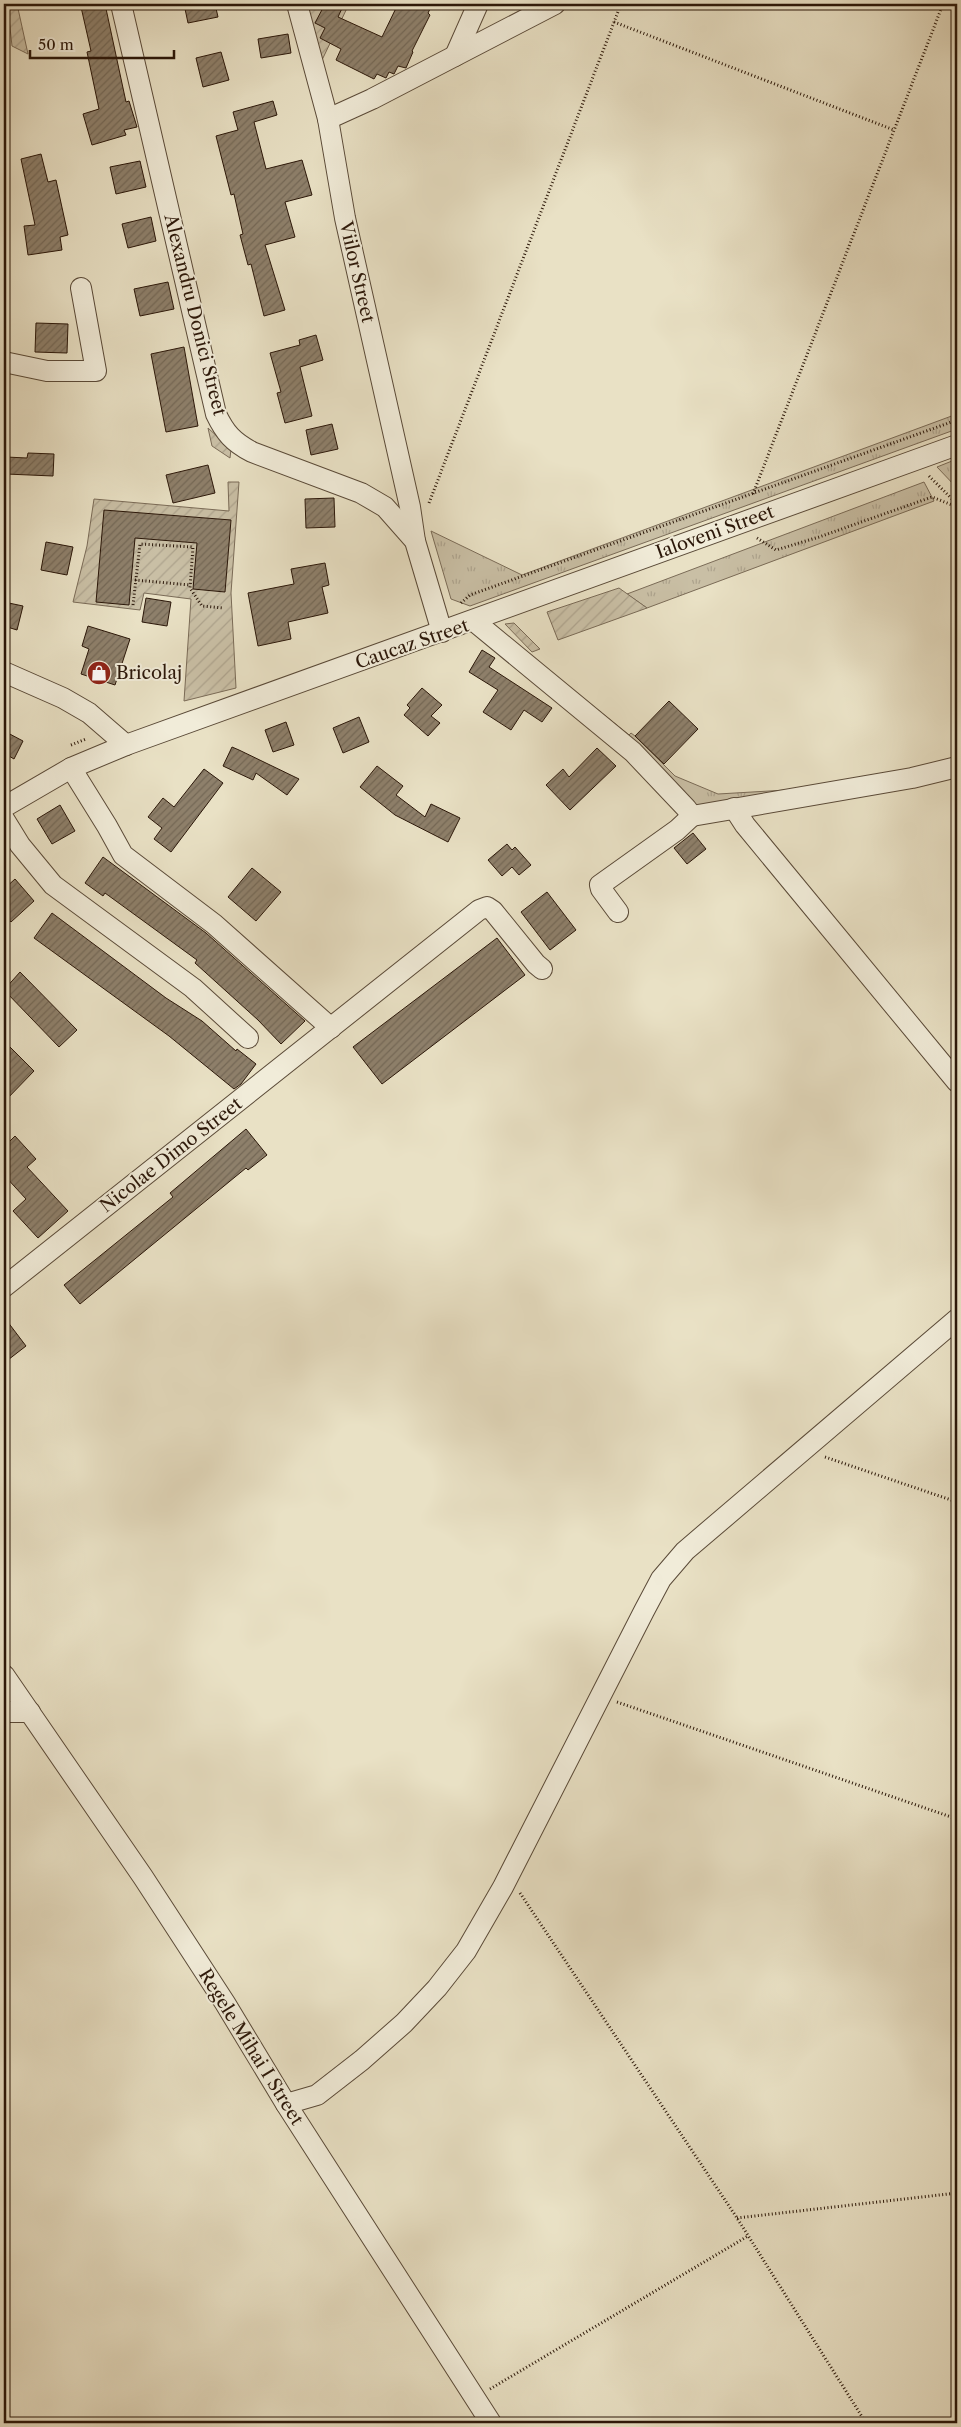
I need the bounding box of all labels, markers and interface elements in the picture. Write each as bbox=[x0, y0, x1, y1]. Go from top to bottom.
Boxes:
scale bar bbox=[30, 28, 174, 60]
text: 50 m bbox=[38, 35, 74, 54]
street label: Alexandru Donici Street bbox=[159, 211, 231, 419]
street label: Viilor Street bbox=[334, 218, 379, 325]
street label: Ialoveni Street bbox=[653, 500, 778, 564]
street label: Caucaz Street bbox=[352, 614, 472, 674]
shop icon: Bricolaj bbox=[86, 660, 112, 686]
place label: Bricolaj bbox=[116, 662, 182, 684]
street label: Nicolae Dimo Street bbox=[96, 1092, 247, 1217]
street label: Regele Mihai I Street bbox=[194, 1965, 308, 2130]

